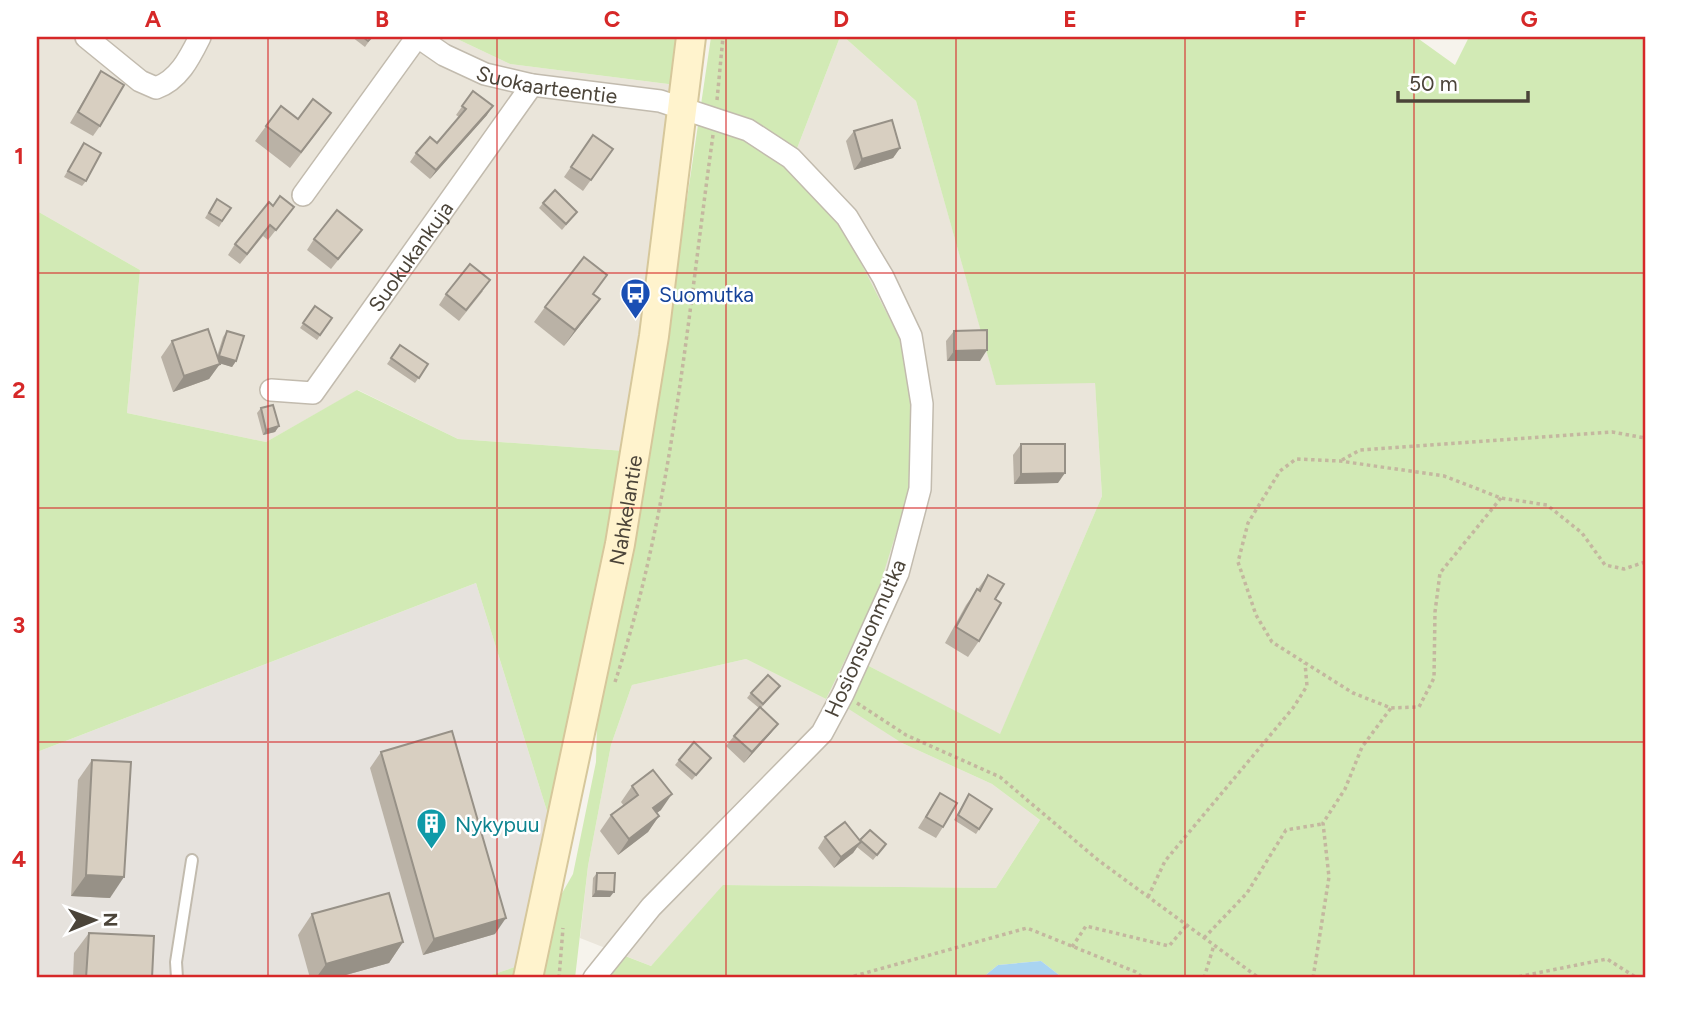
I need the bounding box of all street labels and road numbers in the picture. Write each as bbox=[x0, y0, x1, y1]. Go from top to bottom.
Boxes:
street label: Suokaarteentie bbox=[473, 59, 619, 108]
street label: Suokukankuja bbox=[363, 196, 458, 316]
street label: Nahkelantie bbox=[603, 453, 647, 568]
street label: Hosionsuonmutka bbox=[819, 555, 911, 721]

